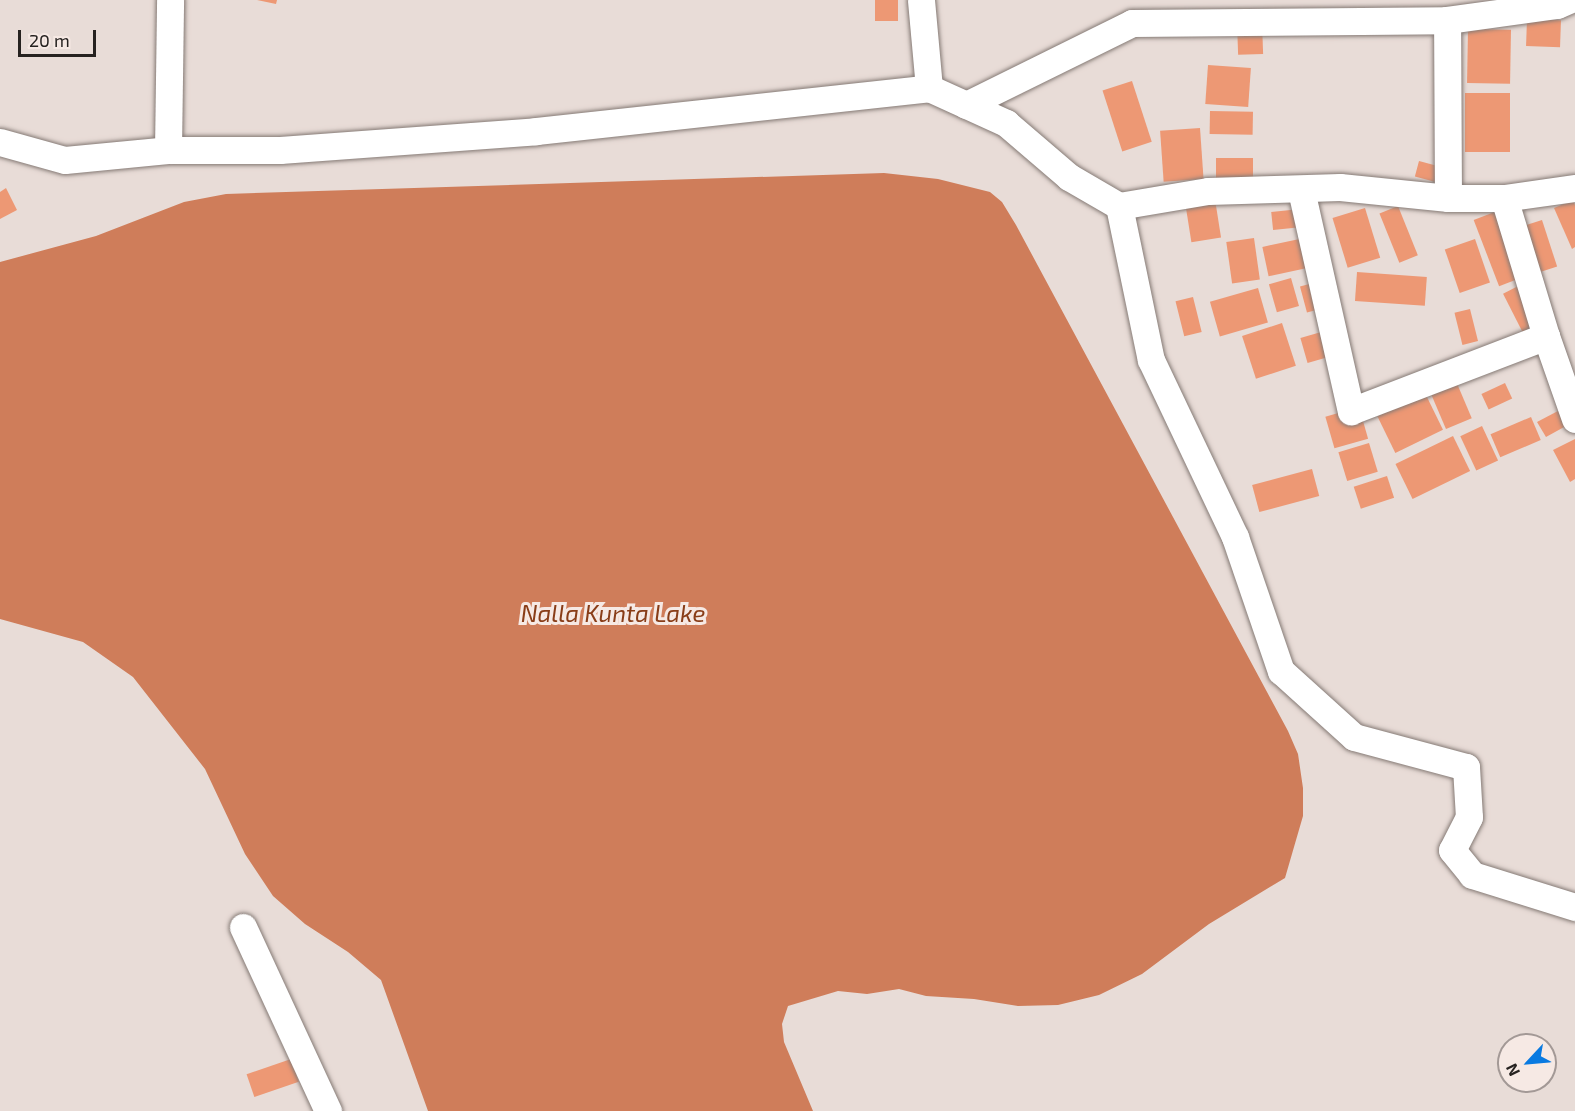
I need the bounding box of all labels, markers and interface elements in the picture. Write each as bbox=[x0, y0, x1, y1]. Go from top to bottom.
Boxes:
scale bar bbox=[21, 18, 99, 56]
text: 20 m bbox=[29, 29, 70, 51]
water label: Nalla Kunta Lake bbox=[521, 599, 705, 627]
north arrow bbox=[1497, 1033, 1557, 1093]
text: N bbox=[1501, 1061, 1523, 1080]

